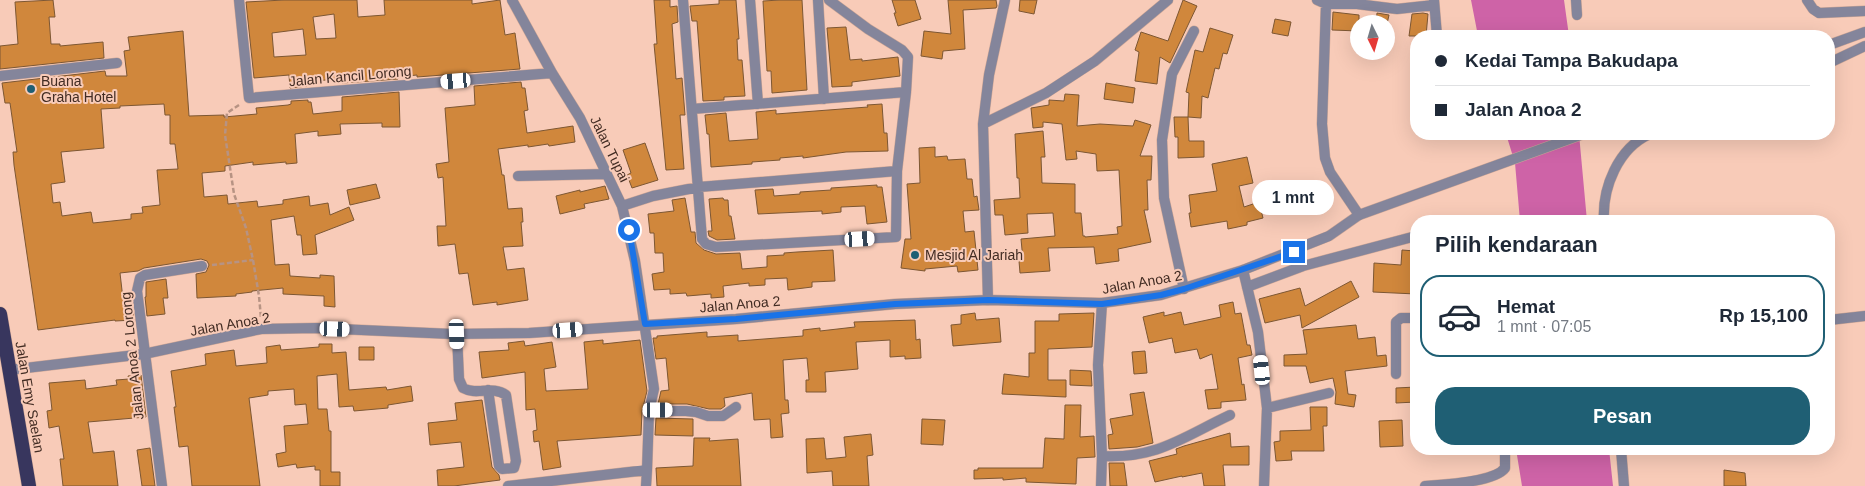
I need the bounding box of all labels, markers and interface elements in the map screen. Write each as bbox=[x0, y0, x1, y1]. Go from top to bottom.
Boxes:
north arrow bbox=[1350, 15, 1395, 60]
map controls bbox=[1350, 15, 1395, 60]
text: Kedai Tampa Bakudapa bbox=[1465, 50, 1678, 71]
street label: Jalan Kancil Lorong bbox=[288, 63, 412, 89]
car bbox=[440, 72, 471, 90]
place label: Buana Graha Hotel bbox=[41, 73, 116, 105]
marker: Buana Graha Hotel bbox=[25, 83, 37, 95]
text: Jalan Anoa 2 bbox=[1465, 99, 1582, 120]
street label: Jalan Tupai bbox=[587, 113, 633, 185]
callout: 1 mnt bbox=[1253, 180, 1335, 214]
text: 1 mnt bbox=[1272, 189, 1314, 206]
route start bbox=[618, 219, 640, 241]
car bbox=[844, 231, 875, 247]
text: Pilih kendaraan bbox=[1435, 232, 1598, 257]
route end bbox=[1283, 241, 1305, 263]
place label: Mesjid Al Jariah bbox=[925, 247, 1023, 263]
marker: Mesjid Al Jariah bbox=[909, 249, 921, 261]
street label: Jalan Anoa 2 bbox=[1101, 267, 1183, 297]
street label: Jalan Anoa 2 Lorong bbox=[117, 291, 147, 421]
street label: Jalan Anoa 2 bbox=[699, 292, 781, 315]
icon: car bbox=[1437, 294, 1482, 339]
text: Hemat bbox=[1497, 296, 1555, 317]
text: Rp 15,100 bbox=[1719, 305, 1808, 326]
street label: Jalan Anoa 2 bbox=[189, 309, 271, 339]
text: 1 mnt · 07:05 bbox=[1497, 318, 1591, 335]
car bbox=[448, 319, 465, 349]
car bbox=[319, 321, 350, 337]
car bbox=[552, 321, 583, 339]
street label: Jalan Emy Saelan bbox=[12, 340, 48, 454]
car bbox=[1252, 354, 1271, 386]
button: Pesan bbox=[1435, 387, 1810, 445]
car bbox=[643, 403, 673, 418]

